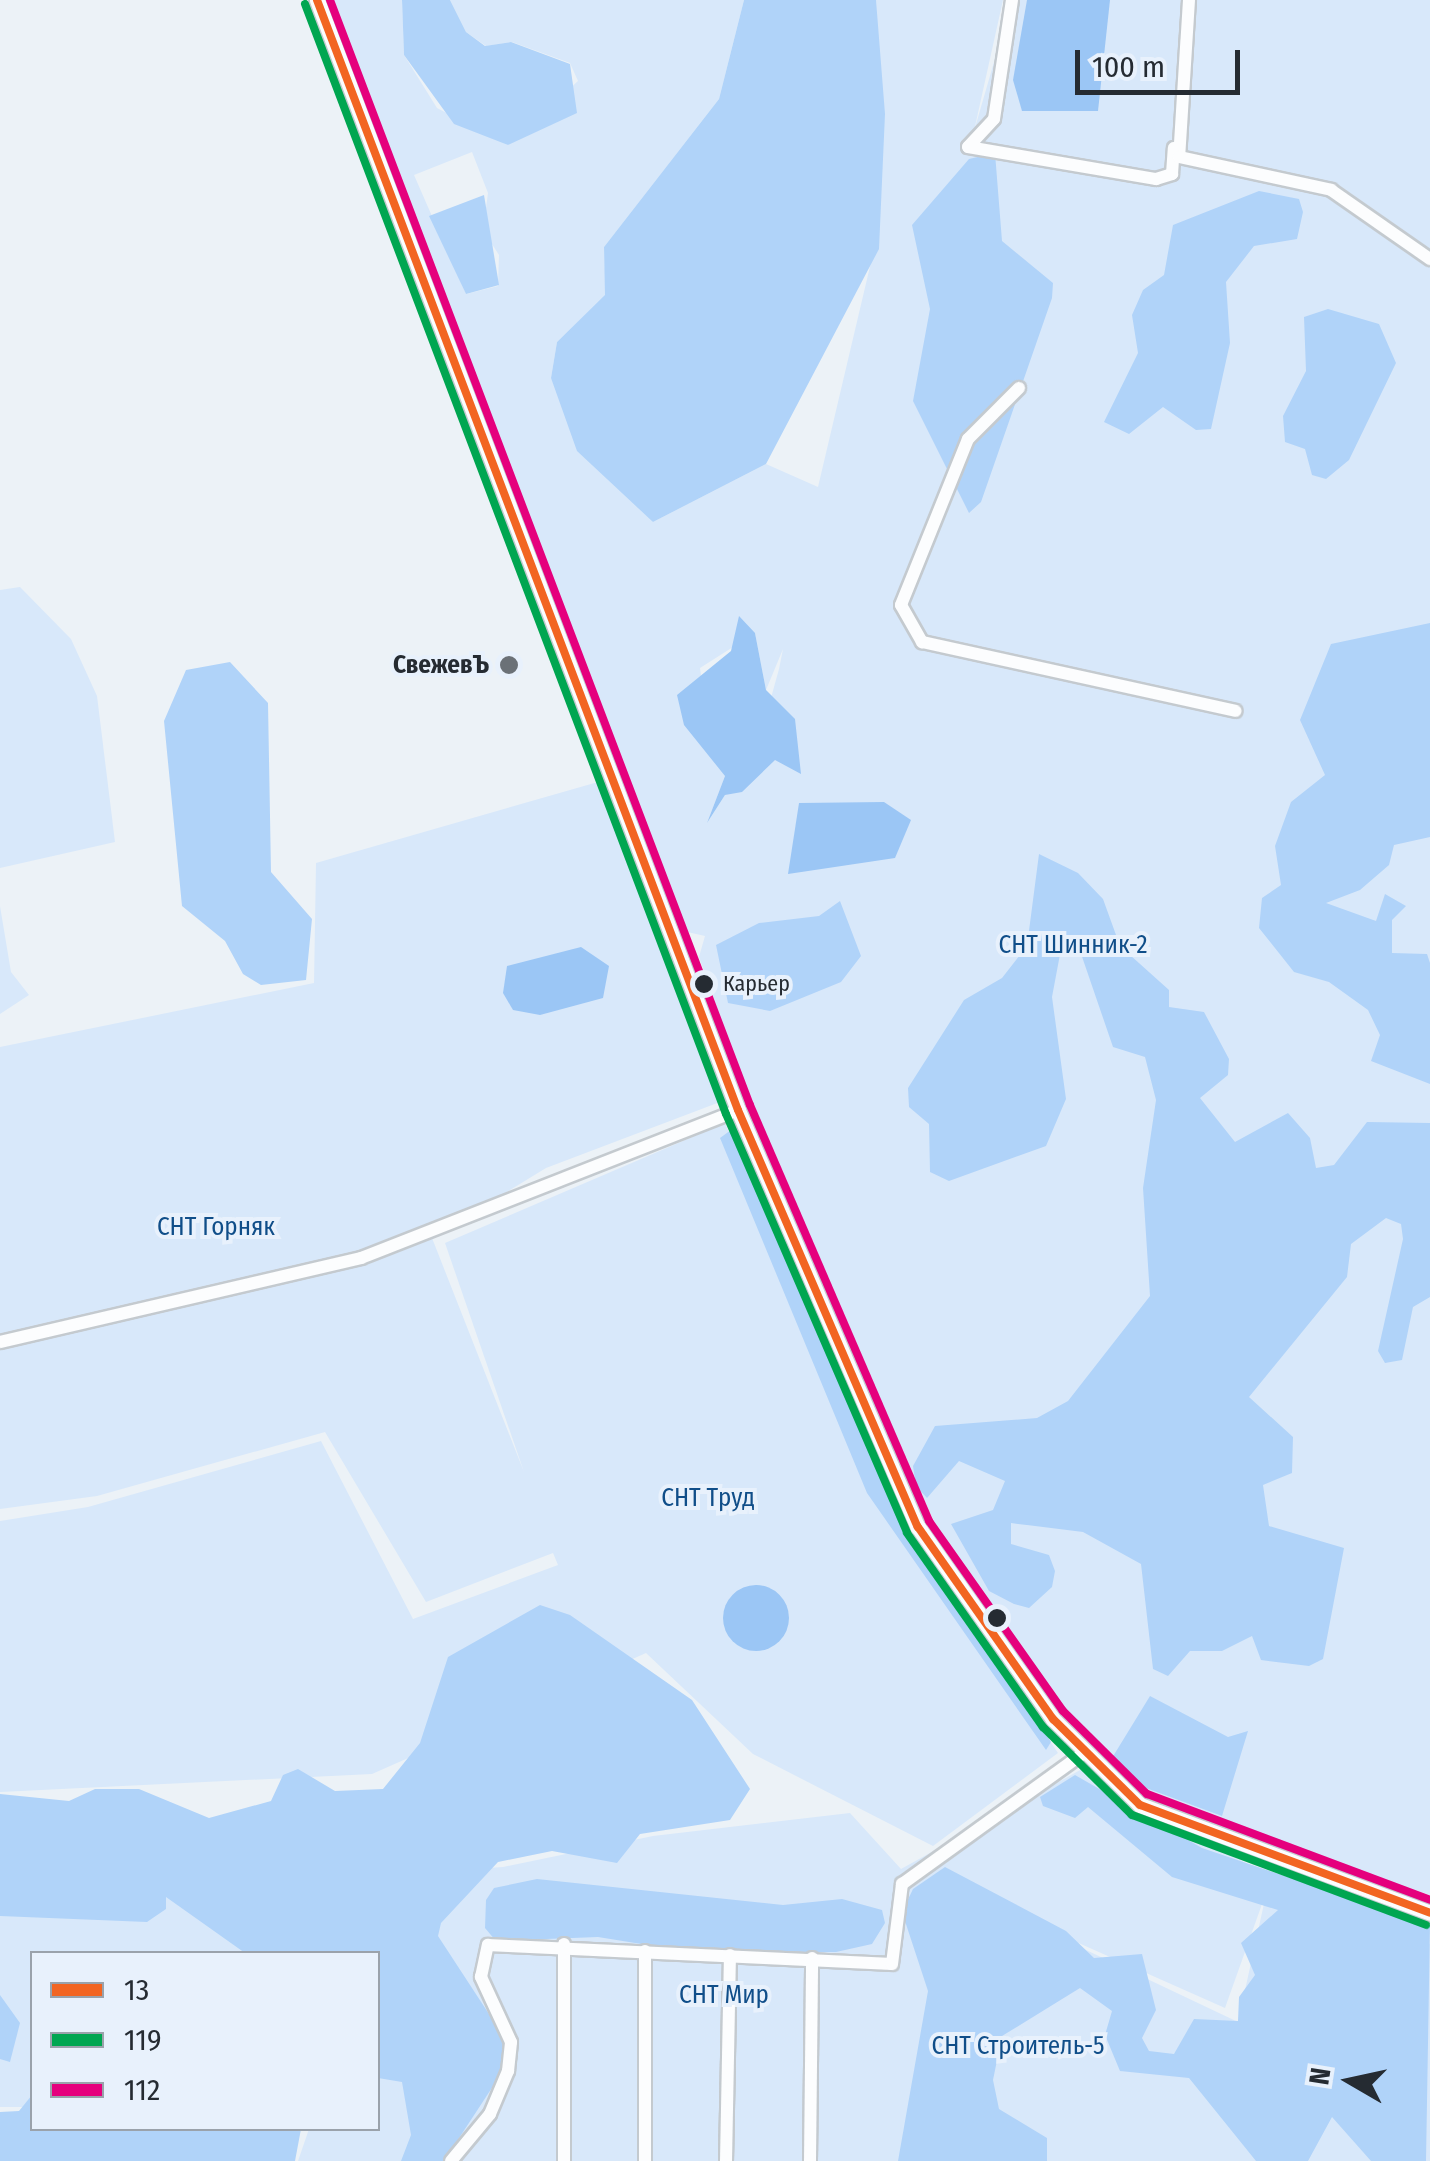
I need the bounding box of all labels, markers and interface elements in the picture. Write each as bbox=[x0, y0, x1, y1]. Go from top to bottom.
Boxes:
scale bar bbox=[1080, 30, 1245, 92]
text: 100 m bbox=[1092, 49, 1165, 85]
place label: СвежевЪ bbox=[393, 650, 489, 680]
marker: СвежевЪ bbox=[498, 654, 520, 676]
park label: СНТ Шинник-2 bbox=[999, 930, 1147, 960]
place label: Карьер bbox=[723, 971, 790, 997]
marker: Карьер bbox=[694, 974, 714, 994]
park label: СНТ Горняк bbox=[157, 1212, 275, 1242]
park label: СНТ Труд bbox=[661, 1483, 755, 1513]
unlabelled marker bbox=[987, 1608, 1007, 1628]
legend bbox=[30, 1951, 380, 2131]
text: 13 bbox=[124, 1972, 149, 2008]
park label: СНТ Мир bbox=[679, 1980, 769, 2010]
text: 119 bbox=[124, 2022, 162, 2058]
park label: СНТ Строитель-5 bbox=[932, 2031, 1104, 2061]
north arrow bbox=[1300, 2031, 1400, 2131]
text: N bbox=[1302, 2065, 1337, 2087]
text: 112 bbox=[124, 2072, 160, 2108]

